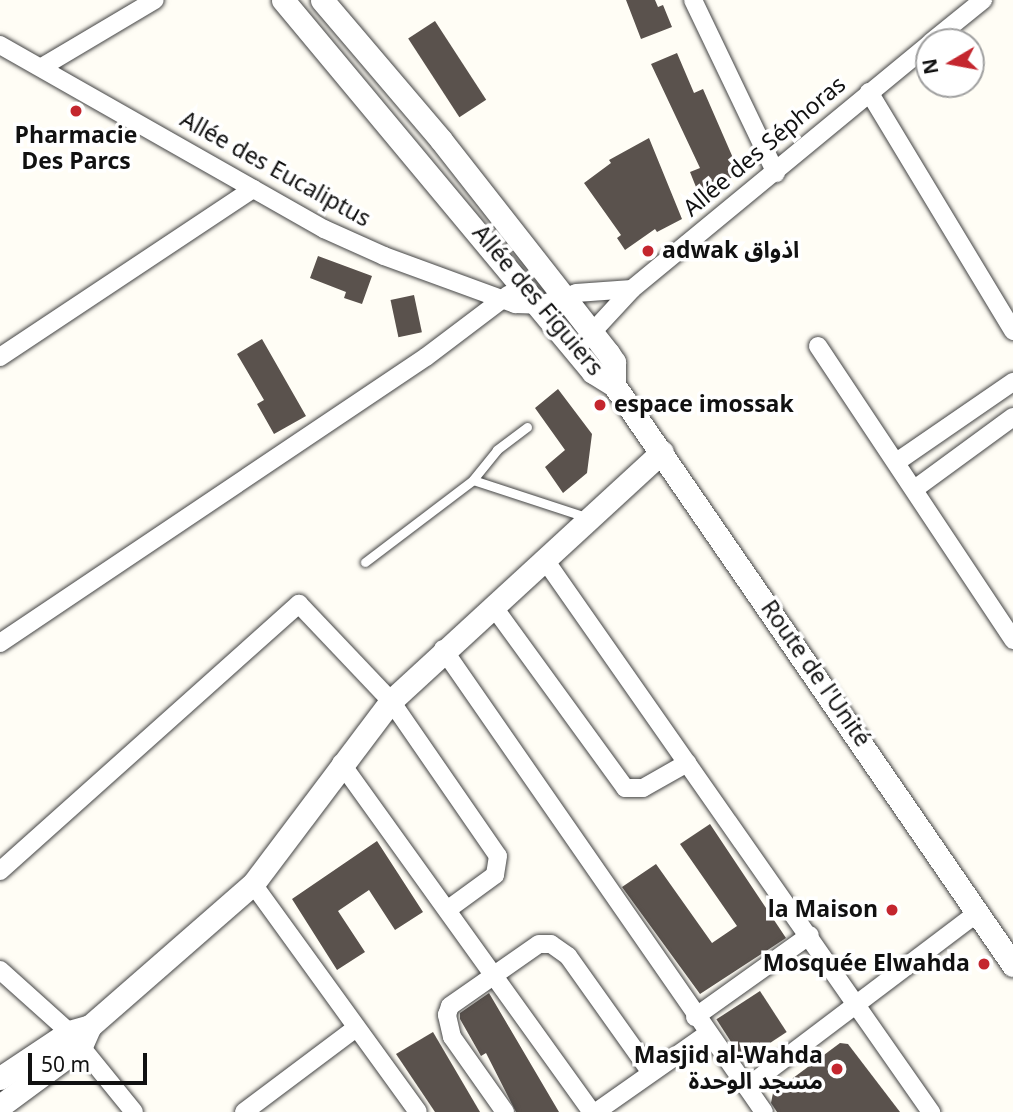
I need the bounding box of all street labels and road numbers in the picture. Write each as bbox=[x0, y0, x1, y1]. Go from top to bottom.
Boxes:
street label: Allée des Séphoras bbox=[678, 71, 852, 223]
street label: Allée des Eucaliptus bbox=[175, 106, 375, 234]
street label: Allée des Figuiers bbox=[466, 220, 608, 382]
street label: Route de l'Unité bbox=[754, 596, 876, 752]

